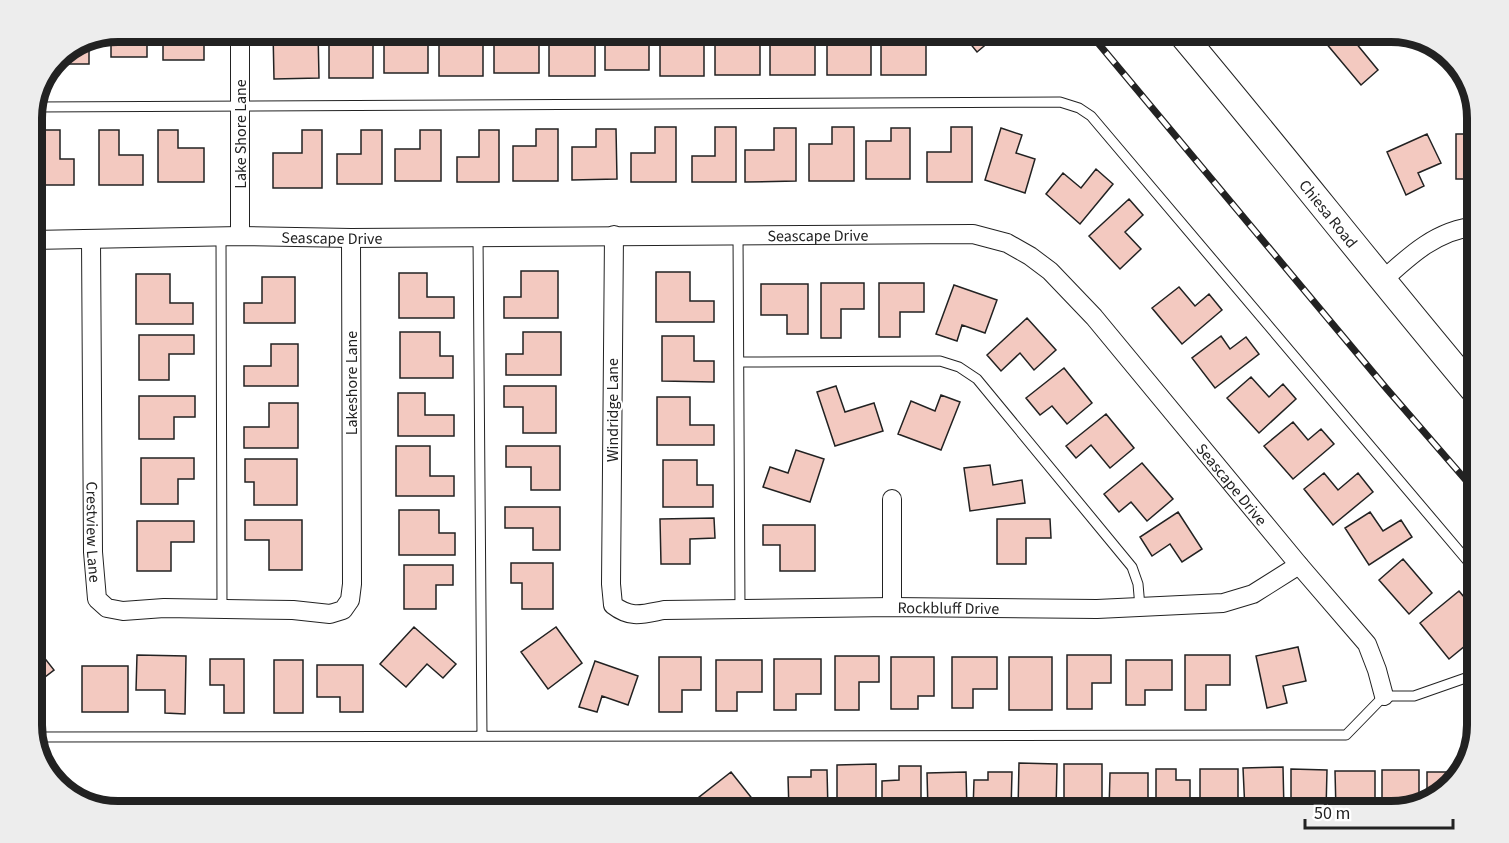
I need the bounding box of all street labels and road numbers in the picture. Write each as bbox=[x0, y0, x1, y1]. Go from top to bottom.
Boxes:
street label: Lake Shore Lane bbox=[230, 79, 252, 189]
street label: Chiesa Road bbox=[1294, 175, 1362, 253]
street label: Seascape Drive bbox=[767, 225, 869, 247]
street label: Seascape Drive bbox=[281, 227, 383, 250]
street label: Lakeshore Lane bbox=[341, 331, 363, 435]
street label: Windridge Lane bbox=[602, 358, 624, 462]
street label: Seascape Drive bbox=[1191, 439, 1272, 531]
street label: Crestview Lane bbox=[81, 481, 106, 583]
street label: Rockbluff Drive bbox=[897, 597, 999, 620]

